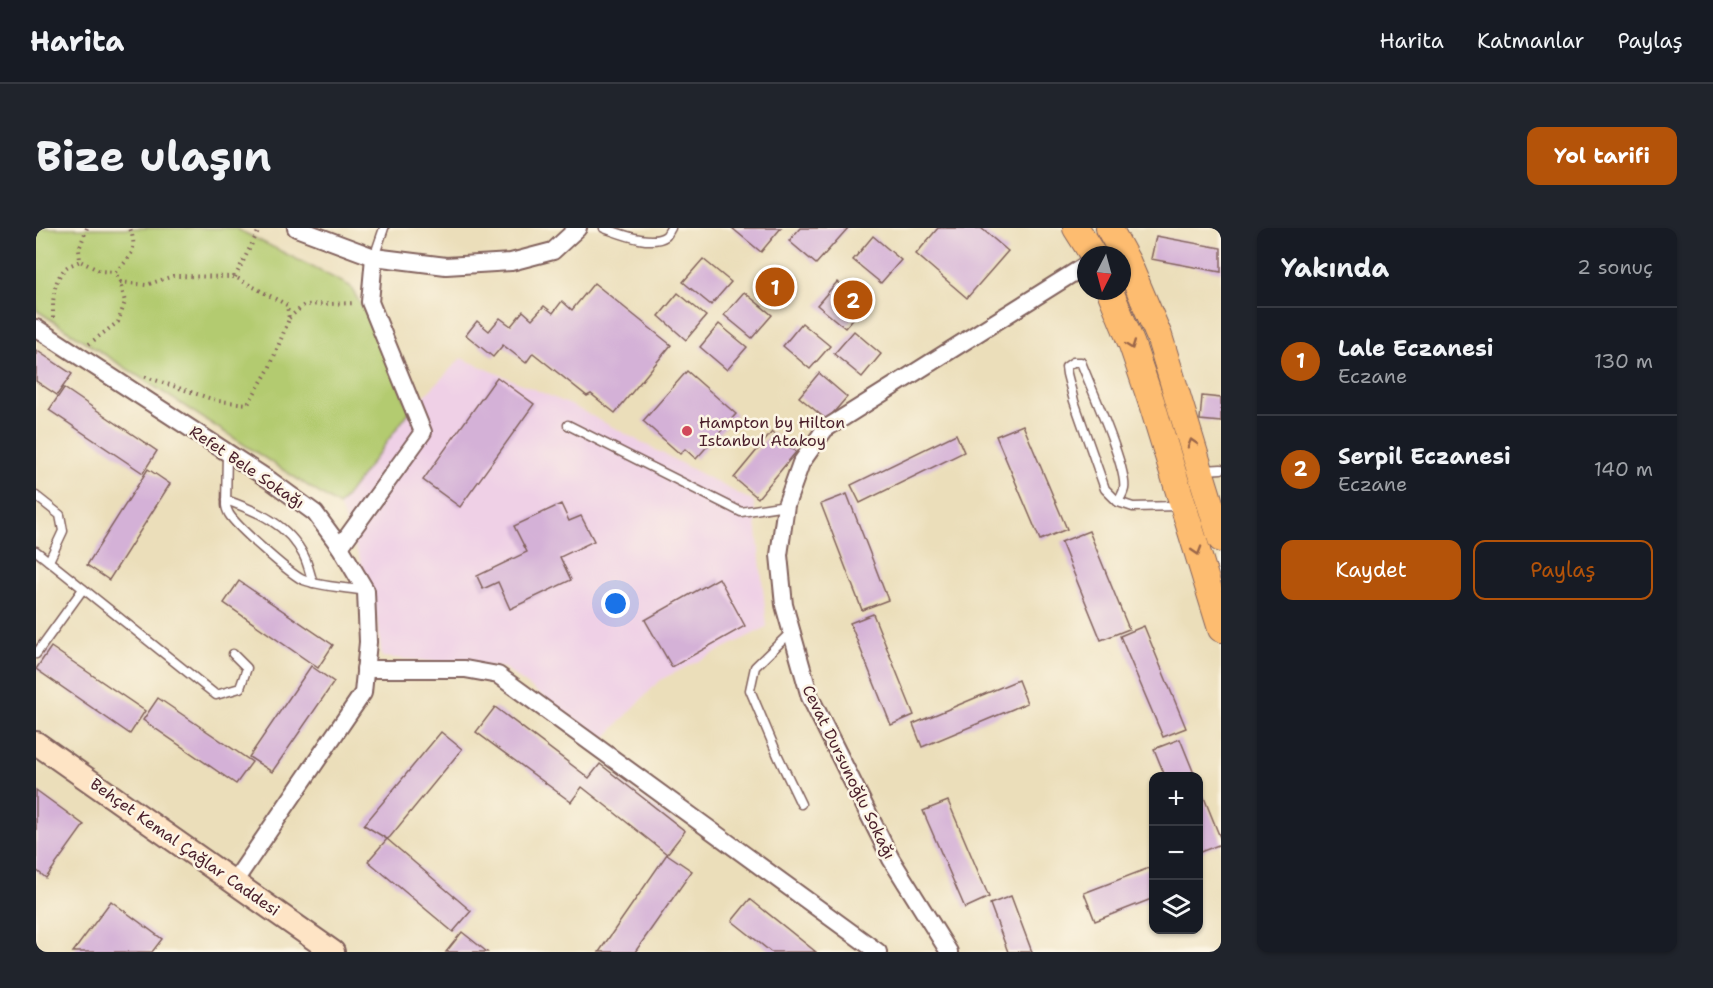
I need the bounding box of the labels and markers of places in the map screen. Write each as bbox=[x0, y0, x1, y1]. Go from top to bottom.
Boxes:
pin: 1 bbox=[756, 264, 794, 310]
pin: 2 bbox=[834, 278, 872, 322]
place label: Hampton by Hilton Istanbul Atakoy bbox=[699, 412, 845, 451]
marker: Hampton by Hilton Istanbul Atakoy bbox=[680, 424, 694, 438]

